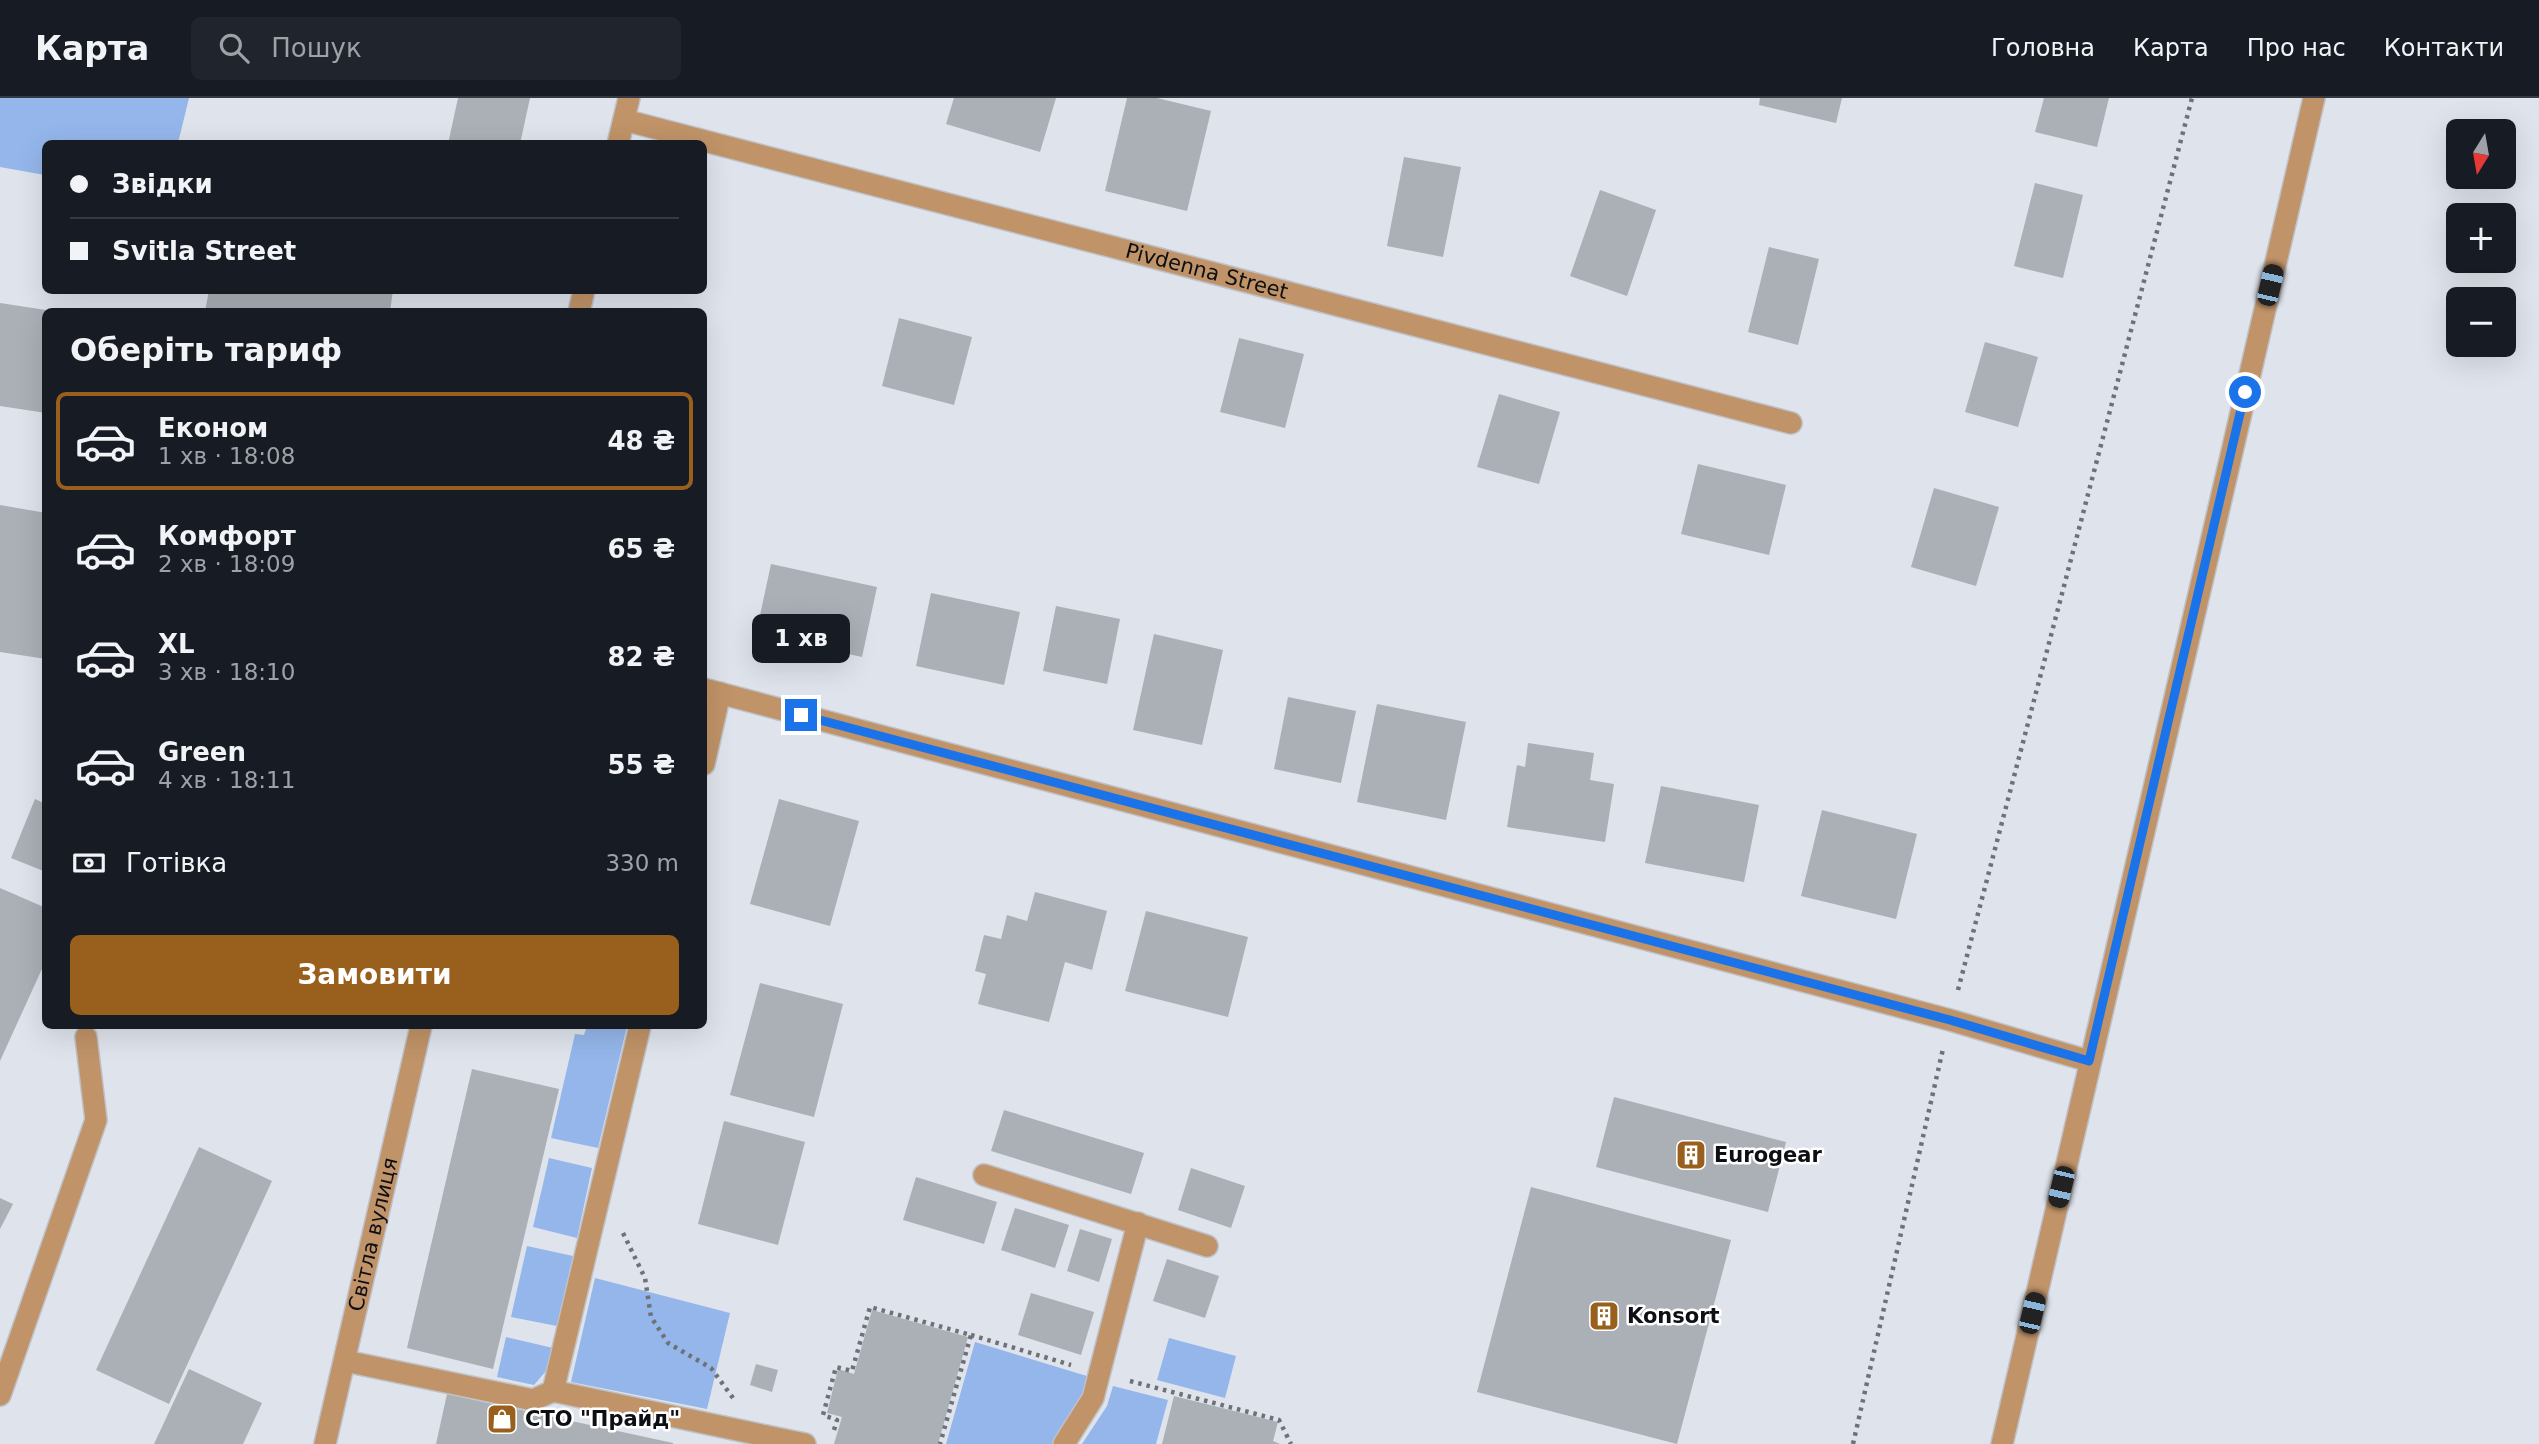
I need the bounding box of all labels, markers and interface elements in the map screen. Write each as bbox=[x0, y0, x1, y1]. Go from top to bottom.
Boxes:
search box bbox=[191, 17, 681, 80]
text: Карта bbox=[35, 29, 149, 68]
icon: search bbox=[215, 29, 253, 67]
text: Пошук bbox=[271, 33, 362, 63]
text: Головна bbox=[1991, 34, 2095, 62]
text: Карта bbox=[2133, 34, 2209, 62]
text: Про нас bbox=[2247, 34, 2346, 62]
text: Контакти bbox=[2384, 34, 2504, 62]
north arrow bbox=[2446, 119, 2516, 189]
map controls bbox=[2446, 119, 2516, 357]
text: Звідки bbox=[112, 169, 213, 199]
button: + bbox=[2446, 203, 2516, 273]
text: Svitla Street bbox=[112, 236, 296, 266]
street label: Pivdenna Street bbox=[1123, 239, 1290, 304]
car bbox=[2256, 262, 2285, 308]
button: − bbox=[2446, 287, 2516, 357]
text: Оберіть тариф bbox=[70, 331, 342, 369]
route start bbox=[2229, 376, 2261, 408]
icon: car bbox=[74, 410, 137, 473]
text: Економ bbox=[158, 413, 268, 443]
text: 48 ₴ bbox=[607, 426, 675, 456]
text: 1 хв · 18:08 bbox=[158, 443, 295, 469]
icon: car bbox=[74, 518, 137, 581]
text: Комфорт bbox=[158, 521, 296, 551]
text: 65 ₴ bbox=[607, 534, 675, 564]
text: 2 хв · 18:09 bbox=[158, 551, 295, 577]
callout: 1 хв bbox=[752, 614, 850, 662]
text: 1 хв bbox=[774, 625, 828, 651]
icon: car bbox=[74, 626, 137, 689]
text: XL bbox=[158, 629, 195, 659]
text: 82 ₴ bbox=[607, 642, 675, 672]
text: 3 хв · 18:10 bbox=[158, 659, 295, 685]
route end bbox=[785, 699, 817, 731]
icon: car bbox=[74, 734, 137, 797]
text: Green bbox=[158, 737, 246, 767]
text: 55 ₴ bbox=[607, 750, 675, 780]
text: 4 хв · 18:11 bbox=[158, 767, 295, 793]
icon: cash bbox=[70, 844, 108, 882]
text: Готівка bbox=[126, 848, 227, 878]
text: 330 m bbox=[605, 850, 679, 876]
button: Замовити bbox=[70, 935, 679, 1015]
building icon: Eurogear bbox=[1674, 1138, 1708, 1172]
place label: Eurogear bbox=[1714, 1143, 1823, 1167]
street label: Світла вулиця bbox=[344, 1155, 402, 1314]
car bbox=[2047, 1164, 2076, 1210]
car bbox=[2018, 1290, 2047, 1336]
building icon: Konsort bbox=[1587, 1299, 1621, 1333]
place label: Konsort bbox=[1627, 1304, 1720, 1328]
shop icon: СТО "Прайд" bbox=[485, 1402, 519, 1436]
place label: СТО "Прайд" bbox=[525, 1407, 680, 1431]

